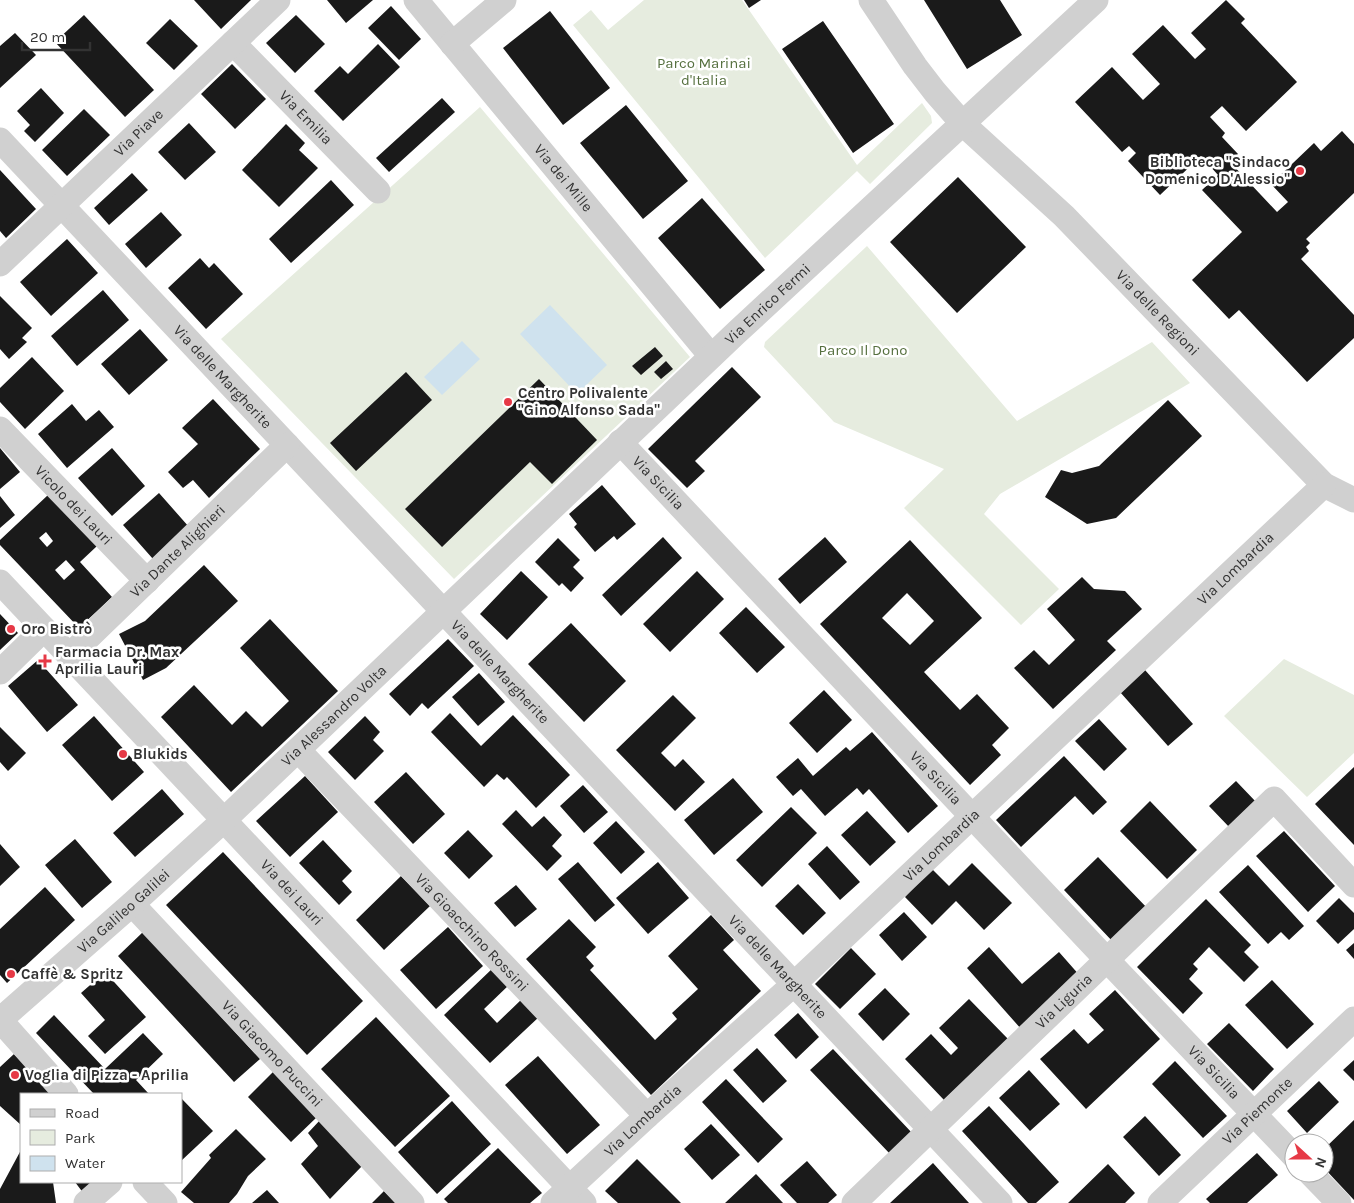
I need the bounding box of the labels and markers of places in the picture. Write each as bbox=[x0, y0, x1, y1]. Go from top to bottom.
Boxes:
place label: Biblioteca "Sindaco Domenico D'Alessio" bbox=[1145, 153, 1290, 188]
marker: Biblioteca "Sindaco Domenico D'Alessio" bbox=[1294, 165, 1306, 177]
place label: Centro Polivalente "Gino Alfonso Sada" bbox=[518, 384, 660, 419]
marker: Centro Polivalente "Gino Alfonso Sada" bbox=[502, 396, 514, 408]
place label: Oro Bistrò bbox=[21, 620, 92, 638]
marker: Oro Bistrò bbox=[5, 623, 17, 635]
place label: Farmacia Dr. Max Aprilia Lauri bbox=[55, 643, 180, 678]
marker: Farmacia Dr. Max Aprilia Lauri bbox=[39, 655, 51, 667]
place label: Blukids bbox=[133, 745, 188, 763]
marker: Blukids bbox=[117, 748, 129, 760]
place label: Caffè & Spritz bbox=[21, 965, 123, 983]
marker: Caffè & Spritz bbox=[5, 968, 17, 980]
place label: Voglia di Pizza - Aprilia bbox=[25, 1066, 189, 1084]
marker: Voglia di Pizza - Aprilia bbox=[9, 1069, 21, 1081]

